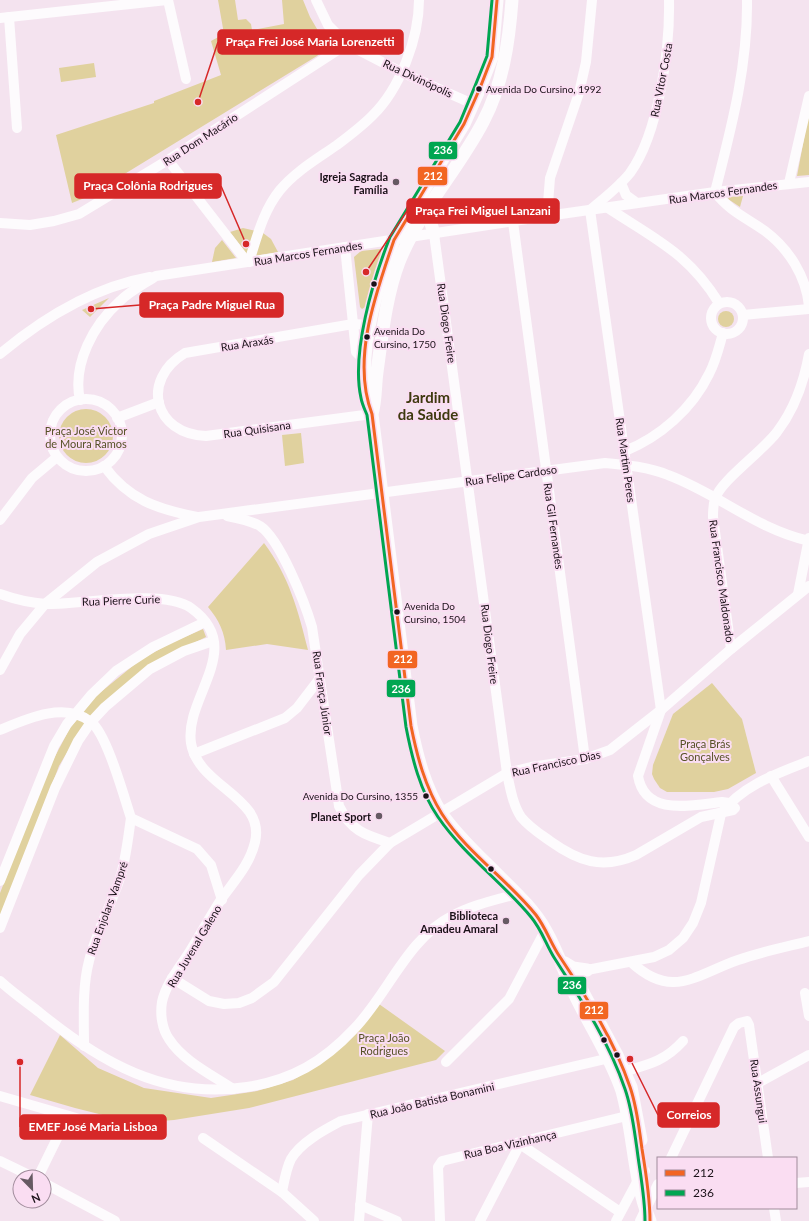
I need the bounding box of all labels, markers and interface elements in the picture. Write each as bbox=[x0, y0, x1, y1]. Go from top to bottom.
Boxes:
callout: Praça Frei José Maria Lorenzetti bbox=[218, 30, 403, 54]
text: Praça Frei José Maria Lorenzetti bbox=[225, 34, 395, 49]
street label: Rua Vitor Costa bbox=[647, 42, 675, 118]
street label: Rua Divinópolis bbox=[381, 56, 455, 100]
place label: Avenida Do Cursino, 1992 bbox=[486, 83, 602, 95]
marker: Avenida Do Cursino, 1992 bbox=[474, 84, 484, 94]
street label: Rua Dom Macário bbox=[160, 110, 240, 168]
line badge: 236 bbox=[428, 141, 458, 160]
text: 236 bbox=[433, 143, 453, 156]
line badge: 212 bbox=[417, 166, 448, 186]
text: 212 bbox=[423, 169, 443, 182]
place label: Igreja Sagrada Família bbox=[319, 170, 388, 196]
callout: Praça Colônia Rodrigues bbox=[75, 174, 221, 198]
marker: Igreja Sagrada Família bbox=[391, 177, 401, 187]
text: Praça Colônia Rodrigues bbox=[83, 178, 213, 193]
street label: Rua Marcos Fernandes bbox=[668, 178, 778, 206]
callout: Praça Frei Miguel Lanzani bbox=[407, 199, 559, 223]
text: Praça Frei Miguel Lanzani bbox=[415, 203, 551, 218]
street label: Rua Marcos Fernandes bbox=[253, 238, 363, 268]
unlabelled marker bbox=[369, 279, 379, 289]
street label: Rua Diogo Freire bbox=[435, 282, 459, 364]
callout: Praça Padre Miguel Rua bbox=[140, 293, 283, 317]
text: Praça Padre Miguel Rua bbox=[149, 297, 275, 312]
place label: Avenida Do Cursino, 1750 bbox=[374, 325, 436, 350]
street label: Rua Araxás bbox=[220, 332, 275, 354]
marker: Avenida Do Cursino, 1750 bbox=[362, 332, 372, 342]
district label: Jardim da Saúde bbox=[398, 388, 458, 423]
street label: Rua Martim Peres bbox=[614, 417, 638, 504]
street label: Rua Quisisana bbox=[223, 418, 291, 440]
park label: Praça José Victor de Moura Ramos bbox=[45, 424, 127, 450]
street label: Rua Felipe Cardoso bbox=[464, 462, 558, 488]
street label: Rua Gil Fernandes bbox=[541, 482, 567, 570]
street label: Rua Francisco Maldonado bbox=[707, 519, 737, 643]
street label: Rua Pierre Curie bbox=[82, 592, 161, 608]
place label: Avenida Do Cursino, 1504 bbox=[404, 600, 466, 625]
street label: Rua Diogo Freire bbox=[479, 603, 501, 685]
marker: Avenida Do Cursino, 1504 bbox=[392, 607, 402, 617]
street label: Rua França Júnior bbox=[311, 650, 335, 736]
line badge: 212 bbox=[387, 650, 418, 669]
text: 212 bbox=[393, 652, 413, 665]
line badge: 236 bbox=[386, 679, 416, 698]
text: 236 bbox=[391, 682, 411, 695]
park label: Praça Brás Gonçalves bbox=[680, 737, 731, 763]
street label: Rua Francisco Dias bbox=[510, 747, 602, 779]
place label: Avenida Do Cursino, 1355 bbox=[303, 790, 418, 802]
marker: Avenida Do Cursino, 1355 bbox=[421, 791, 431, 801]
place label: Planet Sport bbox=[310, 810, 372, 823]
marker: Planet Sport bbox=[374, 811, 384, 821]
street label: Rua Enjolars Vampré bbox=[84, 859, 130, 956]
unlabelled marker bbox=[486, 864, 496, 874]
street label: Rua Juvenal Galeno bbox=[164, 902, 224, 990]
place label: Biblioteca Amadeu Amaral bbox=[419, 909, 498, 935]
marker: Biblioteca Amadeu Amaral bbox=[501, 916, 511, 926]
line badge: 236 bbox=[557, 976, 587, 995]
text: 236 bbox=[562, 978, 582, 991]
line badge: 212 bbox=[579, 1001, 609, 1020]
text: 212 bbox=[584, 1003, 604, 1016]
park label: Praça João Rodrigues bbox=[358, 1031, 410, 1057]
unlabelled marker bbox=[599, 1035, 609, 1045]
unlabelled marker bbox=[612, 1050, 622, 1060]
street label: Rua Assungui bbox=[748, 1058, 770, 1124]
street label: Rua João Batista Bonamini bbox=[368, 1079, 496, 1121]
callout: Correios bbox=[658, 1103, 719, 1127]
text: Correios bbox=[666, 1107, 712, 1122]
callout: EMEF José Maria Lisboa bbox=[20, 1115, 166, 1139]
text: EMEF José Maria Lisboa bbox=[29, 1119, 157, 1134]
street label: Rua Boa Vizinhança bbox=[462, 1127, 558, 1161]
legend bbox=[657, 1157, 797, 1209]
text: 212 bbox=[693, 1165, 714, 1180]
north arrow bbox=[12, 1169, 52, 1209]
text: 236 bbox=[693, 1185, 714, 1200]
text: N bbox=[30, 1191, 43, 1206]

